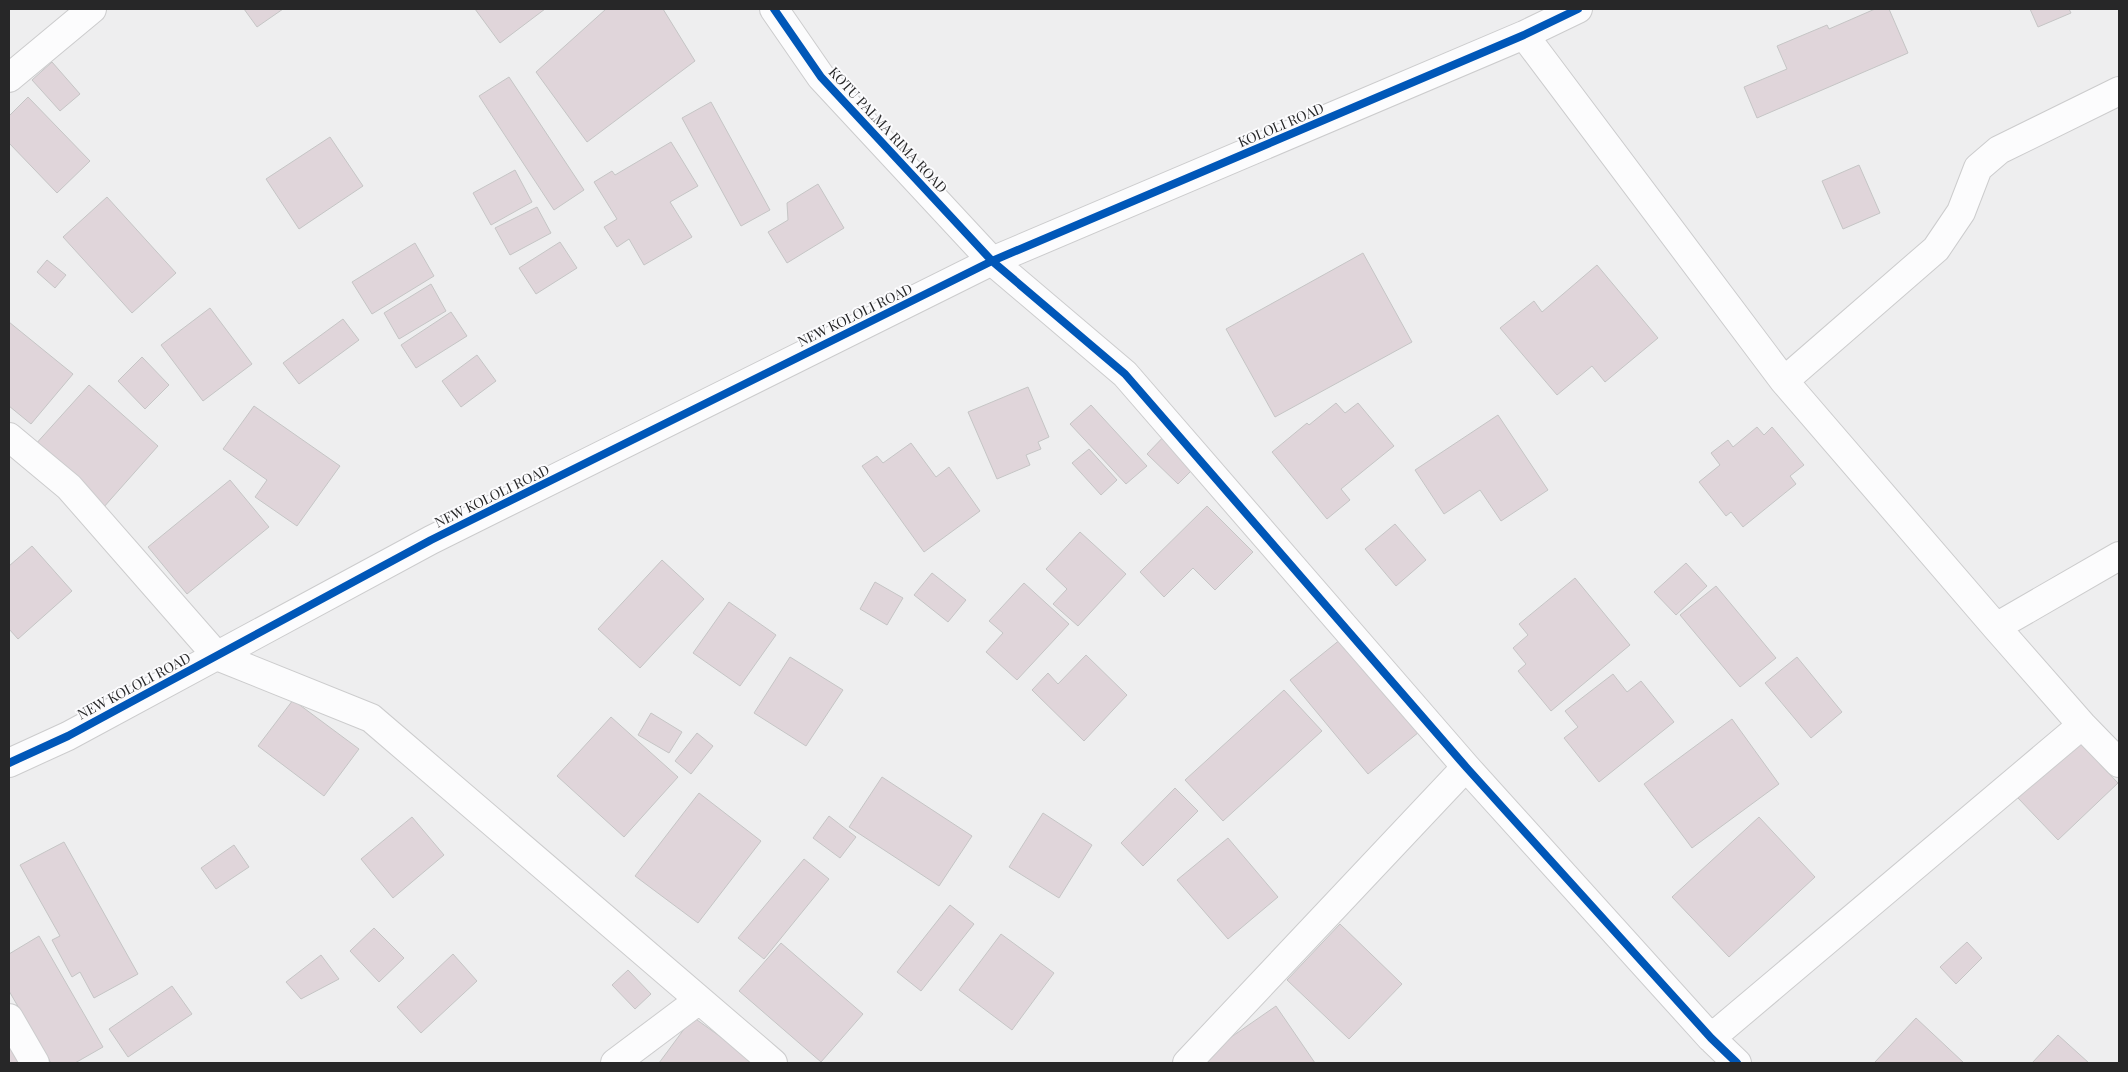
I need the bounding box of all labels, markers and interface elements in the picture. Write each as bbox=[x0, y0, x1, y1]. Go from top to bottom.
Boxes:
street label: KOTU PALMA RIMA ROAD bbox=[825, 63, 952, 197]
street label: KOLOLI ROAD bbox=[1235, 98, 1327, 151]
street label: NEW KOLOLI ROAD bbox=[794, 278, 915, 351]
street label: NEW KOLOLI ROAD bbox=[431, 459, 552, 532]
street label: NEW KOLOLI ROAD bbox=[74, 648, 194, 723]

